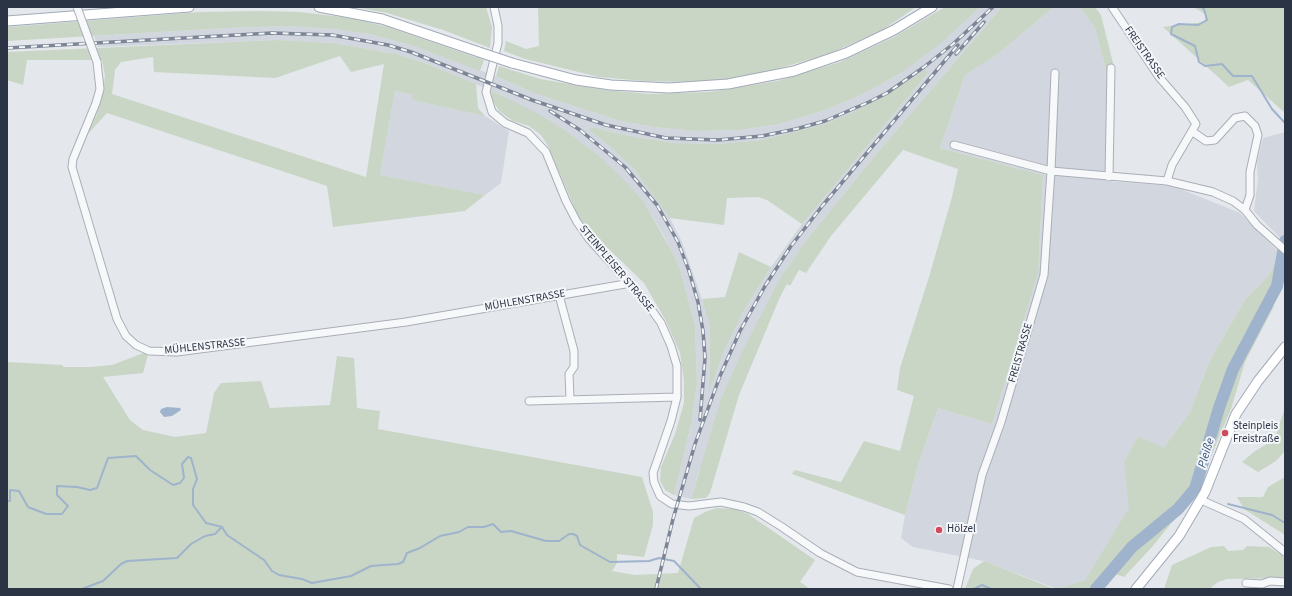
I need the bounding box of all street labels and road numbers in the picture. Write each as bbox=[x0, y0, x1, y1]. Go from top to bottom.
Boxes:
street label: FREISTRASSE bbox=[1121, 24, 1167, 82]
street label: STEINPLEISER STRASSE bbox=[576, 223, 656, 315]
street label: MÜHLENSTRASSE bbox=[484, 287, 566, 315]
street label: FREISTRASSE bbox=[1006, 322, 1036, 384]
street label: MÜHLENSTRASSE bbox=[164, 336, 246, 358]

